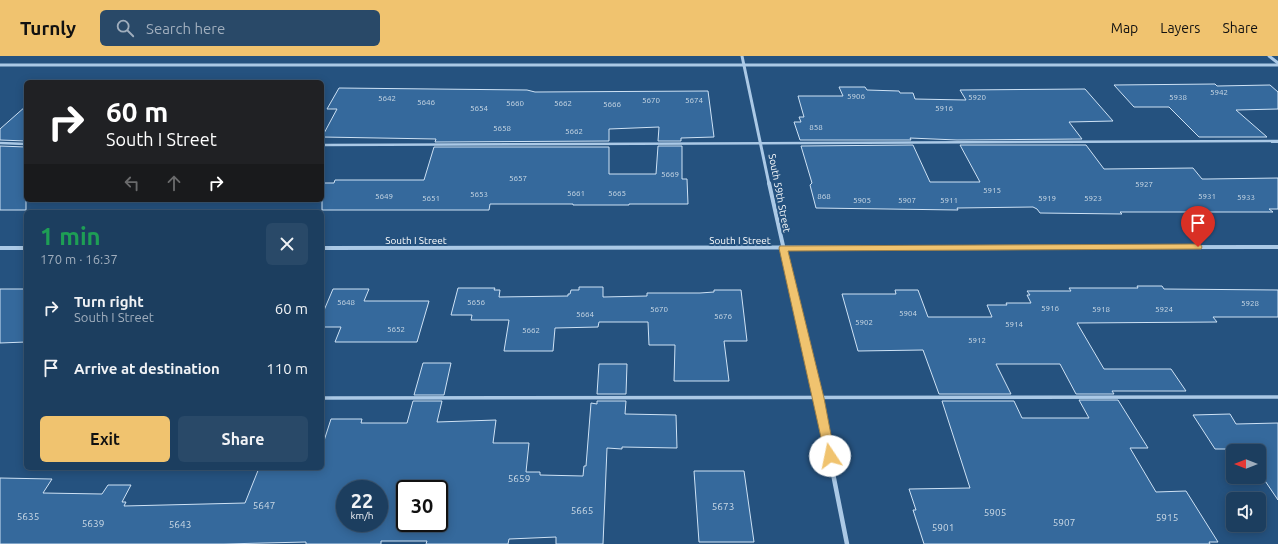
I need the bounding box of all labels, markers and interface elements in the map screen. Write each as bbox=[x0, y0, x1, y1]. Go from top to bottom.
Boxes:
search box bbox=[100, 10, 380, 46]
text: Turnly bbox=[20, 17, 76, 39]
icon: search bbox=[114, 17, 136, 39]
text: Search here bbox=[146, 20, 225, 37]
text: Map bbox=[1111, 20, 1138, 36]
text: Layers bbox=[1160, 20, 1200, 36]
text: Share bbox=[1222, 20, 1258, 36]
house number: 5942 bbox=[1210, 88, 1228, 97]
house number: 5906 bbox=[847, 92, 866, 101]
house number: 5920 bbox=[968, 93, 987, 102]
house number: 5938 bbox=[1169, 93, 1188, 102]
house number: 5642 bbox=[378, 94, 396, 103]
icon: right bbox=[40, 96, 92, 148]
text: 60 m bbox=[106, 96, 168, 127]
house number: 5670 bbox=[642, 96, 661, 105]
house number: 5674 bbox=[685, 96, 704, 105]
house number: 5646 bbox=[417, 98, 436, 107]
house number: 5660 bbox=[506, 99, 525, 108]
house number: 5662 bbox=[554, 99, 572, 108]
house number: 5666 bbox=[603, 100, 622, 109]
house number: 5654 bbox=[470, 104, 489, 113]
house number: 5916 bbox=[935, 104, 954, 113]
house number: 858 bbox=[809, 123, 823, 132]
house number: 5658 bbox=[493, 124, 512, 133]
house number: 5662 bbox=[565, 127, 583, 136]
text: South I Street bbox=[106, 129, 217, 149]
street label: South 59th Street bbox=[766, 153, 793, 233]
house number: 5669 bbox=[661, 170, 679, 179]
icon: left bbox=[121, 172, 143, 194]
icon: ahead bbox=[163, 172, 185, 194]
icon: right bbox=[205, 172, 227, 194]
house number: 5657 bbox=[509, 174, 527, 183]
house number: 5927 bbox=[1135, 180, 1153, 189]
house number: 5915 bbox=[983, 186, 1001, 195]
house number: 5661 bbox=[567, 189, 585, 198]
house number: 5665 bbox=[608, 189, 626, 198]
house number: 5653 bbox=[470, 190, 488, 199]
house number: 5649 bbox=[375, 192, 393, 201]
house number: 868 bbox=[817, 192, 831, 201]
house number: 5931 bbox=[1198, 192, 1216, 201]
house number: 5933 bbox=[1237, 193, 1255, 202]
house number: 5651 bbox=[422, 194, 440, 203]
house number: 5919 bbox=[1038, 194, 1056, 203]
house number: 5923 bbox=[1084, 194, 1102, 203]
house number: 5905 bbox=[853, 196, 871, 205]
house number: 5907 bbox=[898, 196, 916, 205]
house number: 5911 bbox=[940, 196, 958, 205]
pin bbox=[1181, 206, 1215, 247]
icon: arrive bbox=[1187, 212, 1209, 234]
text: 1 min bbox=[40, 223, 101, 250]
button: close bbox=[266, 223, 308, 265]
street label: South I Street bbox=[385, 235, 447, 246]
street label: South I Street bbox=[709, 235, 771, 246]
text: 170 m · 16:37 bbox=[40, 252, 118, 266]
text: Turn right bbox=[74, 293, 144, 310]
icon: right bbox=[40, 297, 62, 319]
house number: 5648 bbox=[337, 298, 356, 307]
house number: 5656 bbox=[467, 298, 486, 307]
house number: 5928 bbox=[1241, 299, 1260, 308]
text: 60 m bbox=[275, 300, 308, 317]
house number: 5916 bbox=[1041, 304, 1060, 313]
house number: 5670 bbox=[650, 305, 669, 314]
house number: 5918 bbox=[1092, 305, 1111, 314]
house number: 5924 bbox=[1155, 305, 1174, 314]
house number: 5904 bbox=[899, 309, 918, 318]
text: South I Street bbox=[74, 310, 154, 324]
house number: 5664 bbox=[576, 310, 595, 319]
house number: 5676 bbox=[714, 312, 733, 321]
house number: 5902 bbox=[855, 318, 873, 327]
house number: 5914 bbox=[1005, 320, 1024, 329]
house number: 5652 bbox=[387, 325, 405, 334]
house number: 5662 bbox=[522, 326, 540, 335]
house number: 5912 bbox=[968, 336, 986, 345]
icon: arrive bbox=[40, 357, 62, 379]
text: Arrive at destination bbox=[74, 360, 220, 377]
text: 110 m bbox=[266, 360, 308, 377]
button: Exit bbox=[40, 416, 170, 462]
button: Share bbox=[178, 416, 308, 462]
position arrow bbox=[809, 435, 851, 477]
north arrow bbox=[1226, 444, 1266, 484]
map controls bbox=[1226, 444, 1266, 532]
house number: 5659 bbox=[508, 473, 530, 484]
speed limit sign: 30 bbox=[396, 480, 448, 532]
text: 22 bbox=[351, 489, 373, 512]
button: sound bbox=[1226, 492, 1266, 532]
house number: 5647 bbox=[253, 500, 275, 511]
house number: 5673 bbox=[712, 501, 734, 512]
house number: 5665 bbox=[571, 505, 593, 516]
house number: 5905 bbox=[984, 507, 1006, 518]
text: km/h bbox=[350, 510, 374, 521]
house number: 5635 bbox=[17, 511, 39, 522]
house number: 5915 bbox=[1156, 512, 1178, 523]
house number: 5907 bbox=[1053, 517, 1075, 528]
house number: 5639 bbox=[82, 518, 104, 529]
house number: 5643 bbox=[169, 519, 191, 530]
house number: 5901 bbox=[932, 522, 954, 533]

